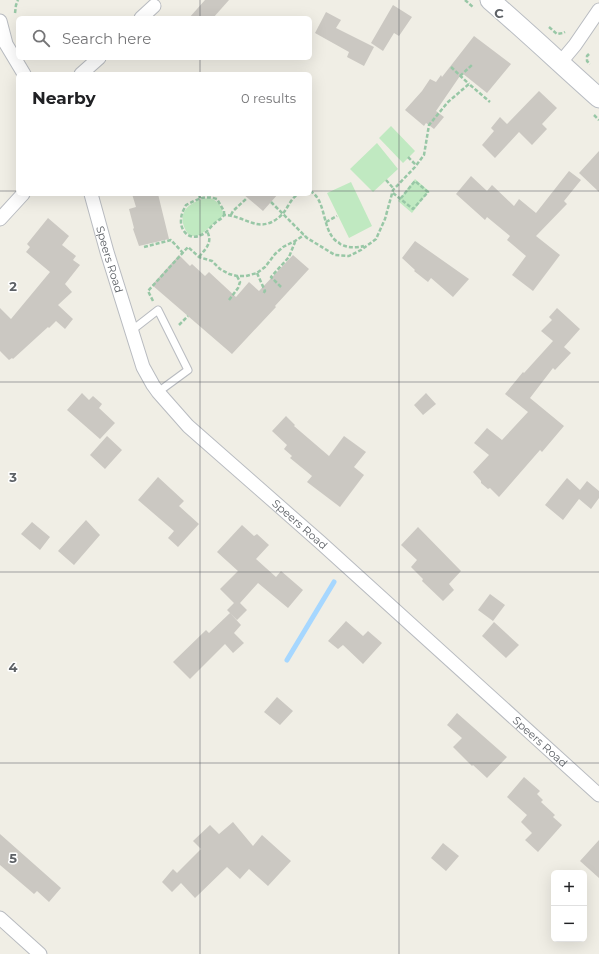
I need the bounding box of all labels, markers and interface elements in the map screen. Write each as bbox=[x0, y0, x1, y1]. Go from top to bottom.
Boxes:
text: C bbox=[494, 5, 504, 21]
search box bbox=[16, 16, 312, 60]
icon: search bbox=[30, 27, 52, 49]
text: Search here bbox=[62, 29, 151, 48]
text: Nearby bbox=[32, 88, 96, 108]
text: 0 results bbox=[241, 90, 296, 106]
street label: Speers Road bbox=[93, 224, 126, 294]
text: 2 bbox=[9, 278, 17, 294]
text: 3 bbox=[8, 469, 17, 485]
street label: Speers Road bbox=[269, 496, 330, 552]
text: 4 bbox=[9, 659, 18, 675]
street label: Speers Road bbox=[510, 713, 570, 770]
text: 5 bbox=[9, 850, 17, 866]
map controls bbox=[551, 870, 587, 942]
button: + bbox=[551, 870, 587, 906]
button: − bbox=[551, 906, 587, 942]

